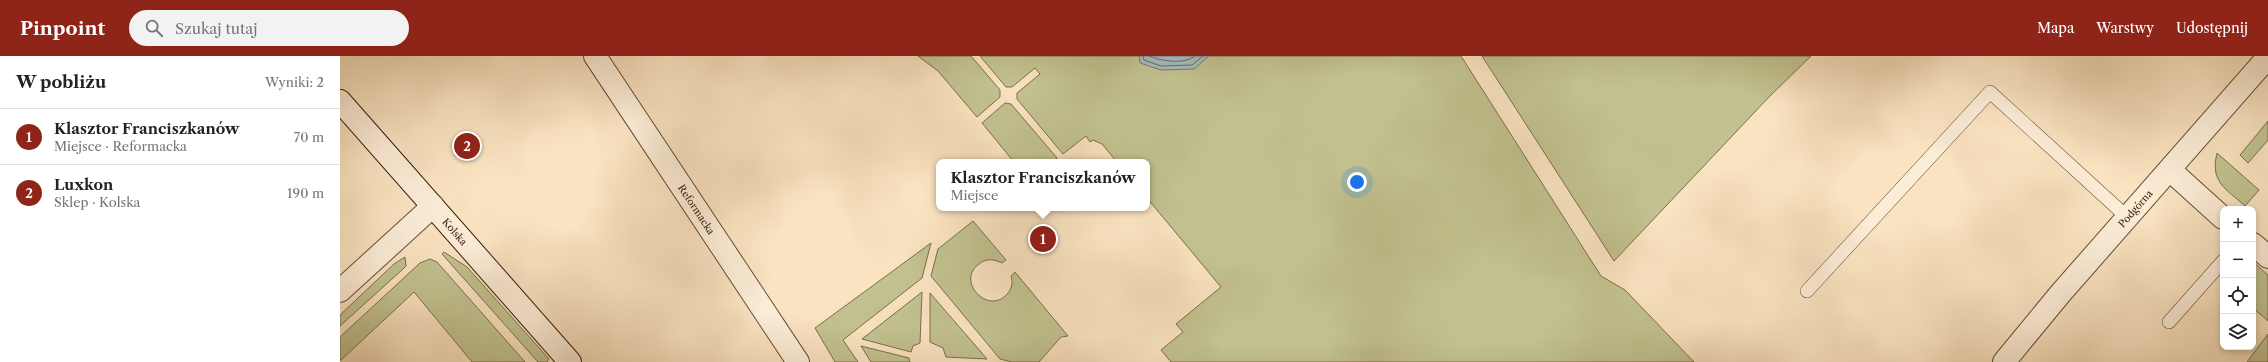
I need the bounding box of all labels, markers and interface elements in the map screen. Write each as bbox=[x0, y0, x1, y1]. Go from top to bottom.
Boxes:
search box bbox=[129, 10, 409, 46]
text: Pinpoint bbox=[20, 17, 105, 40]
icon: search bbox=[143, 17, 165, 39]
text: Szukaj tutaj bbox=[175, 19, 257, 38]
text: Mapa bbox=[2037, 19, 2074, 37]
text: Warstwy bbox=[2096, 19, 2154, 37]
text: Udostępnij bbox=[2176, 19, 2248, 37]
text: W pobliżu bbox=[16, 72, 106, 92]
text: Wyniki: 2 bbox=[265, 74, 324, 90]
text: Klasztor Franciszkanów bbox=[54, 119, 239, 138]
text: 1 bbox=[26, 129, 32, 145]
text: 70 m bbox=[294, 129, 324, 145]
pin: 2 bbox=[454, 131, 480, 161]
text: Miejsce · Reformacka bbox=[54, 138, 187, 154]
popup bbox=[936, 159, 1150, 211]
text: Klasztor Franciszkanów bbox=[950, 168, 1136, 187]
your location bbox=[1347, 172, 1367, 192]
text: Luxkon bbox=[54, 175, 113, 194]
street label: Reformacka bbox=[675, 182, 718, 237]
text: 2 bbox=[25, 185, 33, 201]
text: 190 m bbox=[287, 185, 324, 201]
street label: Podgórna bbox=[2115, 186, 2156, 230]
text: Miejsce bbox=[950, 187, 998, 203]
text: Sklep · Kolska bbox=[54, 194, 140, 210]
map controls bbox=[2220, 206, 2256, 350]
button: + bbox=[2220, 206, 2256, 242]
street label: Kolska bbox=[440, 215, 471, 248]
pin: 1 bbox=[1030, 224, 1056, 254]
button: − bbox=[2220, 242, 2256, 278]
button: locate bbox=[2220, 278, 2256, 314]
button: layers bbox=[2220, 314, 2256, 350]

